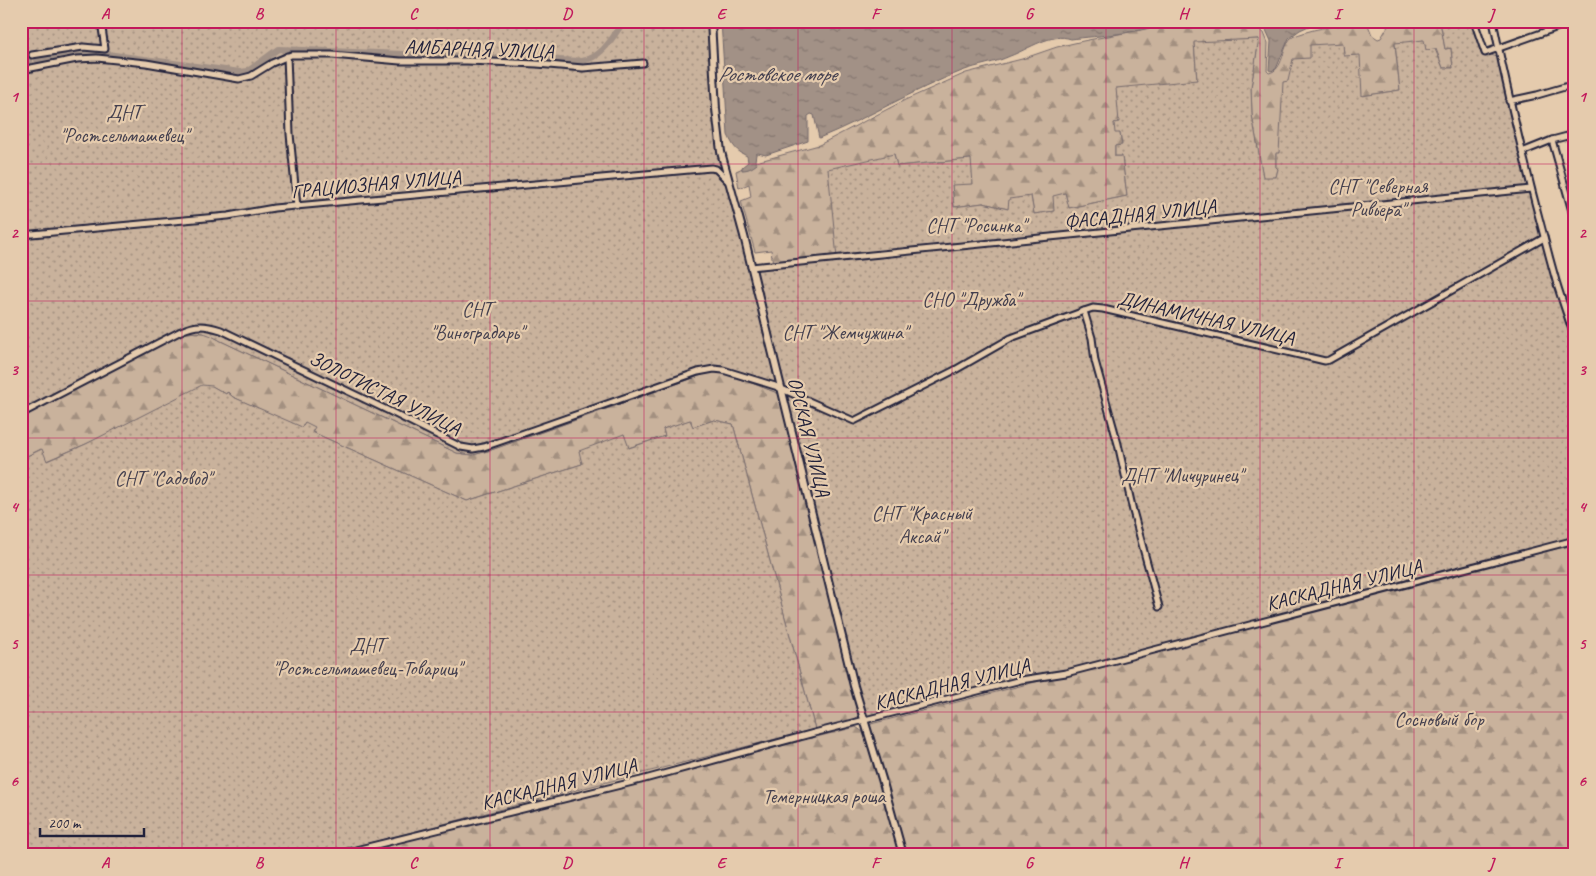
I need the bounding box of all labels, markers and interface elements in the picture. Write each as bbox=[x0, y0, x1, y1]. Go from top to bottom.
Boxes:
text: A bbox=[101, 4, 111, 24]
text: B bbox=[255, 4, 265, 24]
text: C bbox=[409, 4, 419, 24]
text: D bbox=[562, 4, 573, 24]
text: E bbox=[717, 4, 728, 24]
text: F bbox=[871, 4, 882, 24]
text: G bbox=[1025, 4, 1035, 24]
text: H bbox=[1178, 4, 1190, 24]
text: I bbox=[1334, 4, 1344, 24]
text: J bbox=[1487, 4, 1496, 24]
street label: АМБАРНАЯ УЛИЦА bbox=[404, 34, 555, 64]
water label: Ростовское море bbox=[718, 61, 839, 87]
text: 1 bbox=[10, 87, 19, 107]
text: 1 bbox=[1578, 87, 1587, 107]
park label: ДНТ "Ростсельмашевец" bbox=[60, 100, 192, 148]
street label: ГРАЦИОЗНАЯ УЛИЦА bbox=[290, 164, 463, 204]
park label: СНТ "Северная Ривьера" bbox=[1328, 174, 1429, 222]
street label: ФАСАДНАЯ УЛИЦА bbox=[1063, 194, 1218, 234]
park label: СНТ "Росинка" bbox=[926, 213, 1030, 238]
text: 2 bbox=[10, 223, 19, 243]
text: 2 bbox=[1578, 223, 1587, 243]
street label: ДИНАМИЧНАЯ УЛИЦА bbox=[1115, 286, 1298, 351]
park label: СНО "Дружба" bbox=[922, 287, 1024, 312]
park label: СНТ "Виноградарь" bbox=[430, 297, 528, 345]
park label: СНТ "Жемчужина" bbox=[782, 320, 912, 345]
street label: ЗОЛОТИСТАЯ УЛИЦА bbox=[305, 345, 466, 441]
text: 3 bbox=[10, 360, 19, 380]
text: 3 bbox=[1578, 360, 1587, 380]
street label: ОРСКАЯ УЛИЦА bbox=[782, 375, 836, 500]
park label: ДНТ "Мичуринец" bbox=[1121, 463, 1247, 488]
park label: СНТ "Садовод" bbox=[115, 466, 215, 491]
text: 4 bbox=[10, 497, 19, 517]
text: 4 bbox=[1578, 497, 1587, 517]
park label: СНТ "Красный Аксай" bbox=[872, 501, 974, 549]
street label: КАСКАДНАЯ УЛИЦА bbox=[1264, 553, 1425, 616]
park label: ДНТ "Ростсельмашевец-Товарищ" bbox=[273, 633, 466, 681]
text: 5 bbox=[11, 634, 20, 654]
text: 5 bbox=[1579, 634, 1588, 654]
street label: КАСКАДНАЯ УЛИЦА bbox=[872, 652, 1033, 715]
park label: Сосновый бор bbox=[1394, 707, 1485, 732]
street label: КАСКАДНАЯ УЛИЦА bbox=[479, 752, 640, 815]
text: 6 bbox=[10, 771, 19, 791]
text: 6 bbox=[1578, 771, 1587, 791]
park label: Темерницкая роща bbox=[763, 784, 886, 809]
scale bar bbox=[40, 806, 144, 838]
text: 200 m bbox=[48, 814, 82, 833]
text: A bbox=[101, 853, 111, 873]
text: B bbox=[255, 853, 265, 873]
text: C bbox=[409, 853, 419, 873]
text: D bbox=[562, 853, 573, 873]
text: E bbox=[717, 853, 728, 873]
text: F bbox=[871, 853, 882, 873]
text: G bbox=[1025, 853, 1035, 873]
text: H bbox=[1178, 853, 1190, 873]
text: I bbox=[1334, 853, 1344, 873]
text: J bbox=[1487, 853, 1496, 873]

